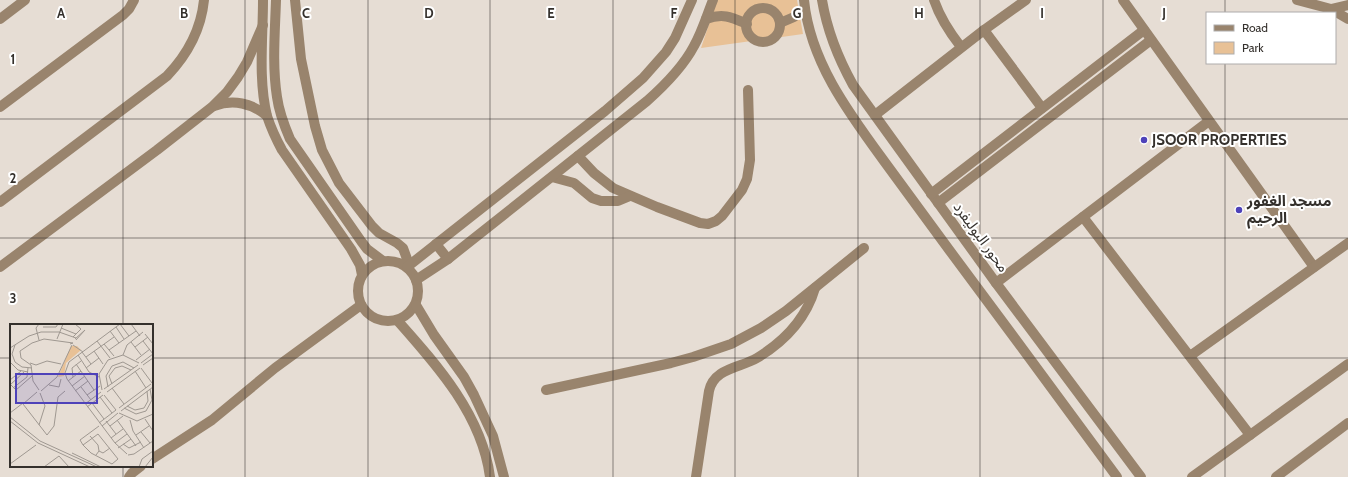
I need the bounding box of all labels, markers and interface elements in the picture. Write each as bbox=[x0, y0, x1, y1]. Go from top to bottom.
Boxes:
text: A bbox=[57, 5, 66, 21]
text: B bbox=[180, 5, 188, 21]
text: C bbox=[302, 5, 310, 21]
text: D bbox=[424, 5, 434, 21]
text: E bbox=[547, 5, 555, 21]
text: F bbox=[671, 5, 678, 21]
text: G bbox=[793, 5, 802, 21]
text: H bbox=[914, 5, 924, 21]
text: I bbox=[1040, 5, 1044, 21]
text: J bbox=[1161, 5, 1166, 21]
legend bbox=[1206, 12, 1336, 64]
text: Road bbox=[1242, 20, 1268, 35]
text: Park bbox=[1242, 40, 1264, 55]
text: 1 bbox=[11, 51, 15, 67]
place label: JSOOR PROPERTIES bbox=[1151, 131, 1287, 149]
marker: JSOOR PROPERTIES bbox=[1139, 135, 1149, 145]
text: 2 bbox=[10, 170, 17, 186]
place label: مسجد الغفور الرحيم bbox=[1246, 192, 1332, 229]
street label: محور البوليفرد bbox=[949, 198, 1013, 276]
marker: مسجد الغفور الرحيم bbox=[1234, 205, 1244, 215]
text: 3 bbox=[9, 290, 17, 306]
inset map bbox=[10, 324, 153, 467]

